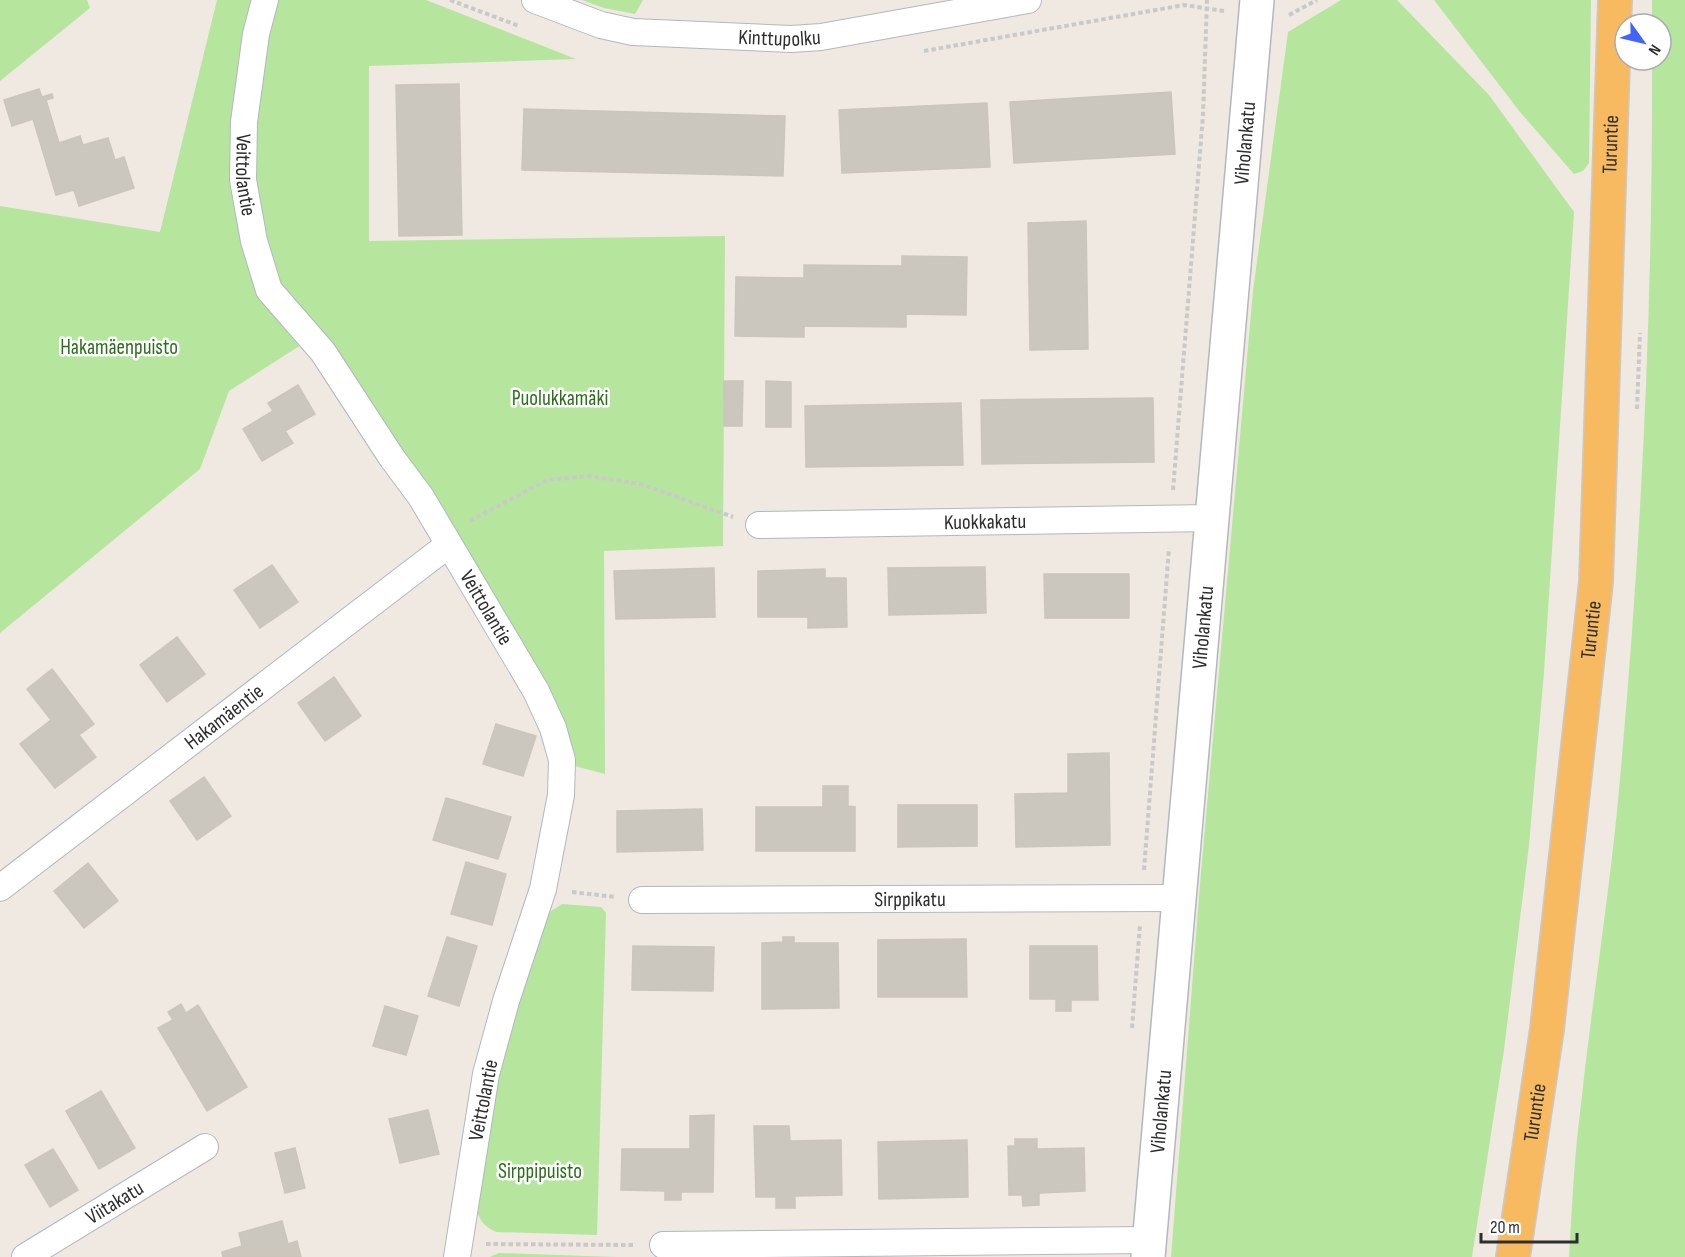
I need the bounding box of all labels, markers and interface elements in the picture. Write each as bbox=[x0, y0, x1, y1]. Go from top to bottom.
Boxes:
north arrow bbox=[1613, 12, 1673, 72]
street label: Kinttupolku bbox=[738, 25, 821, 52]
text: N bbox=[1644, 41, 1664, 58]
street label: Viholankatu bbox=[1229, 101, 1261, 186]
street label: Turuntie bbox=[1597, 115, 1624, 174]
street label: Veittolantie bbox=[230, 134, 261, 218]
park label: Hakamäenpuisto bbox=[60, 335, 178, 360]
park label: Puolukkamäki bbox=[512, 386, 608, 411]
street label: Kuokkakatu bbox=[944, 509, 1026, 535]
street label: Veittolantie bbox=[454, 566, 518, 650]
street label: Viholankatu bbox=[1187, 585, 1219, 670]
street label: Turuntie bbox=[1576, 600, 1607, 660]
street label: Hakamäentie bbox=[180, 679, 269, 755]
street label: Sirppikatu bbox=[874, 887, 946, 912]
street label: Veittolantie bbox=[463, 1057, 504, 1143]
street label: Viholankatu bbox=[1145, 1069, 1177, 1154]
street label: Turuntie bbox=[1518, 1082, 1552, 1143]
park label: Sirppipuisto bbox=[498, 1159, 582, 1184]
street label: Viitakatu bbox=[81, 1176, 148, 1230]
scale bar bbox=[1481, 1206, 1577, 1244]
text: 20 m bbox=[1490, 1217, 1520, 1238]

